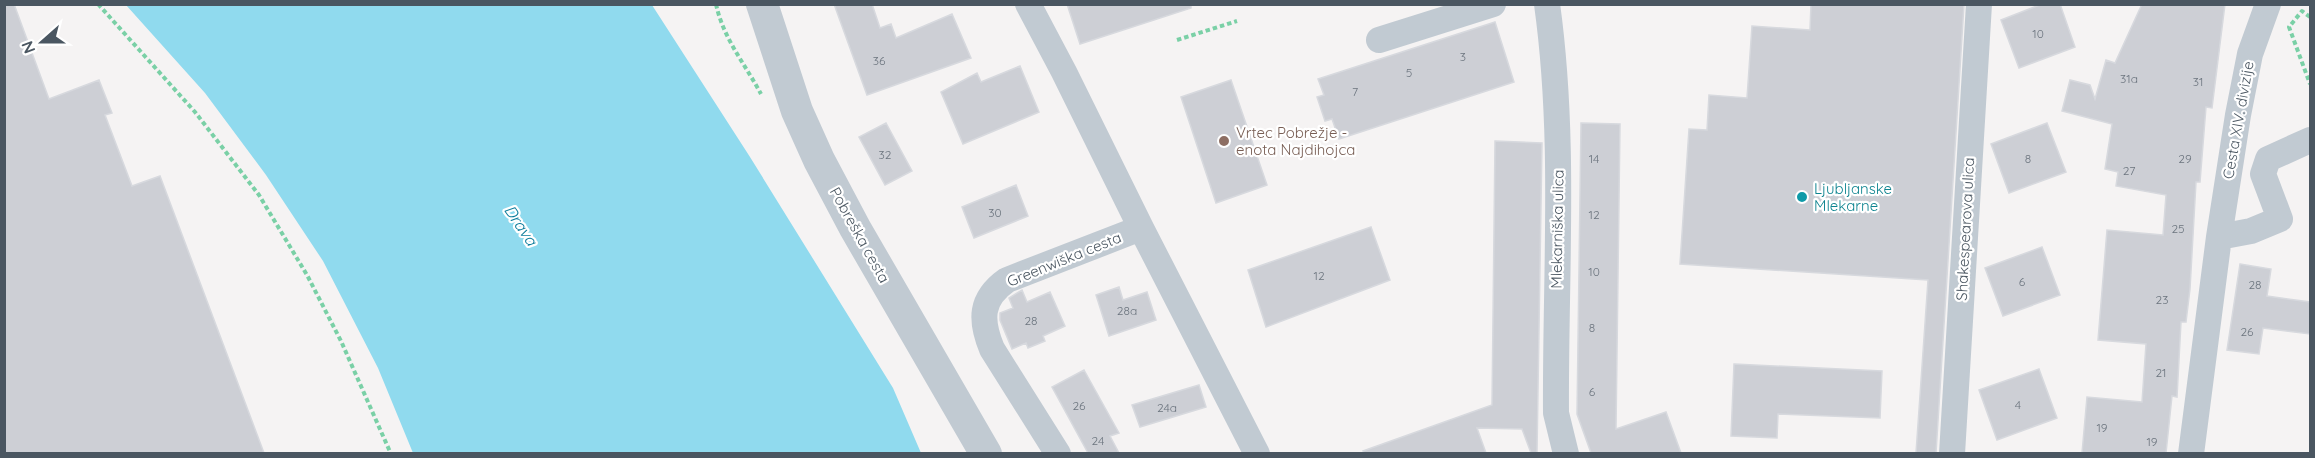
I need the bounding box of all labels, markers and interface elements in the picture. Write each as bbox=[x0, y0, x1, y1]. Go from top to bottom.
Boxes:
north arrow bbox=[12, 12, 72, 72]
house number: 10 bbox=[2032, 26, 2044, 41]
text: N bbox=[17, 38, 39, 56]
house number: 3 bbox=[1460, 49, 1466, 64]
house number: 36 bbox=[873, 53, 886, 68]
street label: Cesta XIV. divizije bbox=[2218, 59, 2258, 181]
house number: 5 bbox=[1406, 65, 1412, 80]
house number: 31a bbox=[2120, 71, 2138, 86]
house number: 31 bbox=[2193, 74, 2203, 89]
house number: 7 bbox=[1352, 84, 1358, 99]
place label: Vrtec Pobrežje - enota Najdihojca bbox=[1236, 123, 1355, 159]
marker: Vrtec Pobrežje - enota Najdihojca bbox=[1217, 134, 1231, 148]
house number: 32 bbox=[879, 147, 892, 162]
house number: 14 bbox=[1589, 151, 1599, 166]
house number: 8 bbox=[2025, 151, 2031, 166]
house number: 29 bbox=[2178, 151, 2192, 166]
street label: Shakespearova ulica bbox=[1952, 157, 1978, 301]
house number: 27 bbox=[2123, 163, 2135, 178]
street label: Mlekarniška ulica bbox=[1546, 169, 1568, 289]
place label: Ljubljanske Mlekarne bbox=[1814, 179, 1892, 215]
street label: Pobreška cesta bbox=[826, 184, 894, 286]
marker: Ljubljanske Mlekarne bbox=[1795, 190, 1809, 204]
water label: Drava bbox=[500, 201, 543, 250]
house number: 30 bbox=[988, 205, 1002, 220]
house number: 12 bbox=[1588, 207, 1600, 222]
house number: 25 bbox=[2171, 221, 2185, 236]
street label: Greenwiška cesta bbox=[1004, 227, 1124, 291]
house number: 10 bbox=[1588, 264, 1600, 279]
house number: 12 bbox=[1313, 268, 1325, 283]
house number: 6 bbox=[2019, 274, 2026, 289]
house number: 28 bbox=[2248, 277, 2262, 292]
house number: 23 bbox=[2156, 292, 2168, 307]
house number: 28a bbox=[1117, 303, 1137, 318]
house number: 28 bbox=[1024, 313, 1038, 328]
house number: 8 bbox=[1589, 320, 1595, 335]
house number: 26 bbox=[2240, 324, 2254, 339]
house number: 21 bbox=[2155, 365, 2167, 380]
house number: 6 bbox=[1589, 384, 1596, 399]
house number: 4 bbox=[2015, 397, 2021, 412]
house number: 26 bbox=[1072, 398, 1086, 413]
house number: 24a bbox=[1157, 400, 1177, 415]
house number: 19 bbox=[2096, 420, 2108, 435]
house number: 24 bbox=[1092, 433, 1104, 448]
house number: 19 bbox=[2146, 434, 2158, 449]

